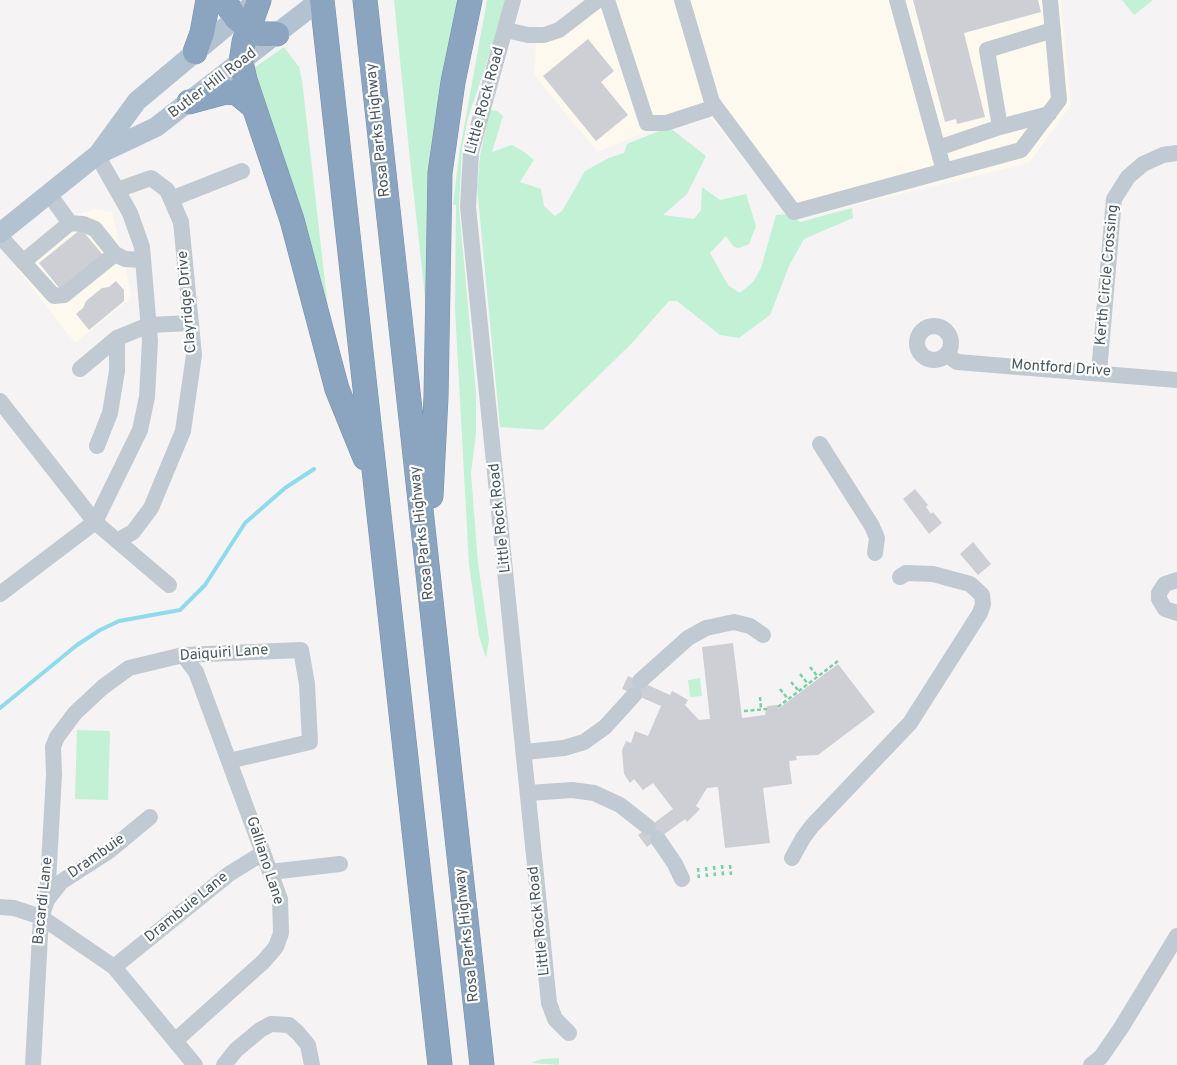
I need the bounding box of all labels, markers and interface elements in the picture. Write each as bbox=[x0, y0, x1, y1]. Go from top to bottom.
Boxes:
street label: Butler Hill Road bbox=[165, 45, 261, 123]
street label: Little Rock Road bbox=[463, 45, 509, 157]
street label: Rosa Parks Highway bbox=[363, 62, 395, 198]
street label: Kerth Circle Crossing bbox=[1093, 204, 1123, 346]
street label: Clayridge Drive bbox=[175, 250, 201, 354]
street label: Montford Drive bbox=[1010, 357, 1112, 381]
street label: Little Rock Road bbox=[486, 462, 516, 574]
street label: Rosa Parks Highway bbox=[407, 465, 439, 601]
street label: Daiquiri Lane bbox=[179, 642, 269, 666]
street label: Galliano Lane bbox=[241, 815, 287, 907]
street label: Drambuie bbox=[65, 831, 129, 883]
street label: Bacardi Lane bbox=[30, 856, 58, 946]
street label: Little Rock Road bbox=[525, 865, 555, 977]
street label: Rosa Parks Highway bbox=[452, 867, 484, 1003]
street label: Drambuie Lane bbox=[142, 869, 232, 947]

